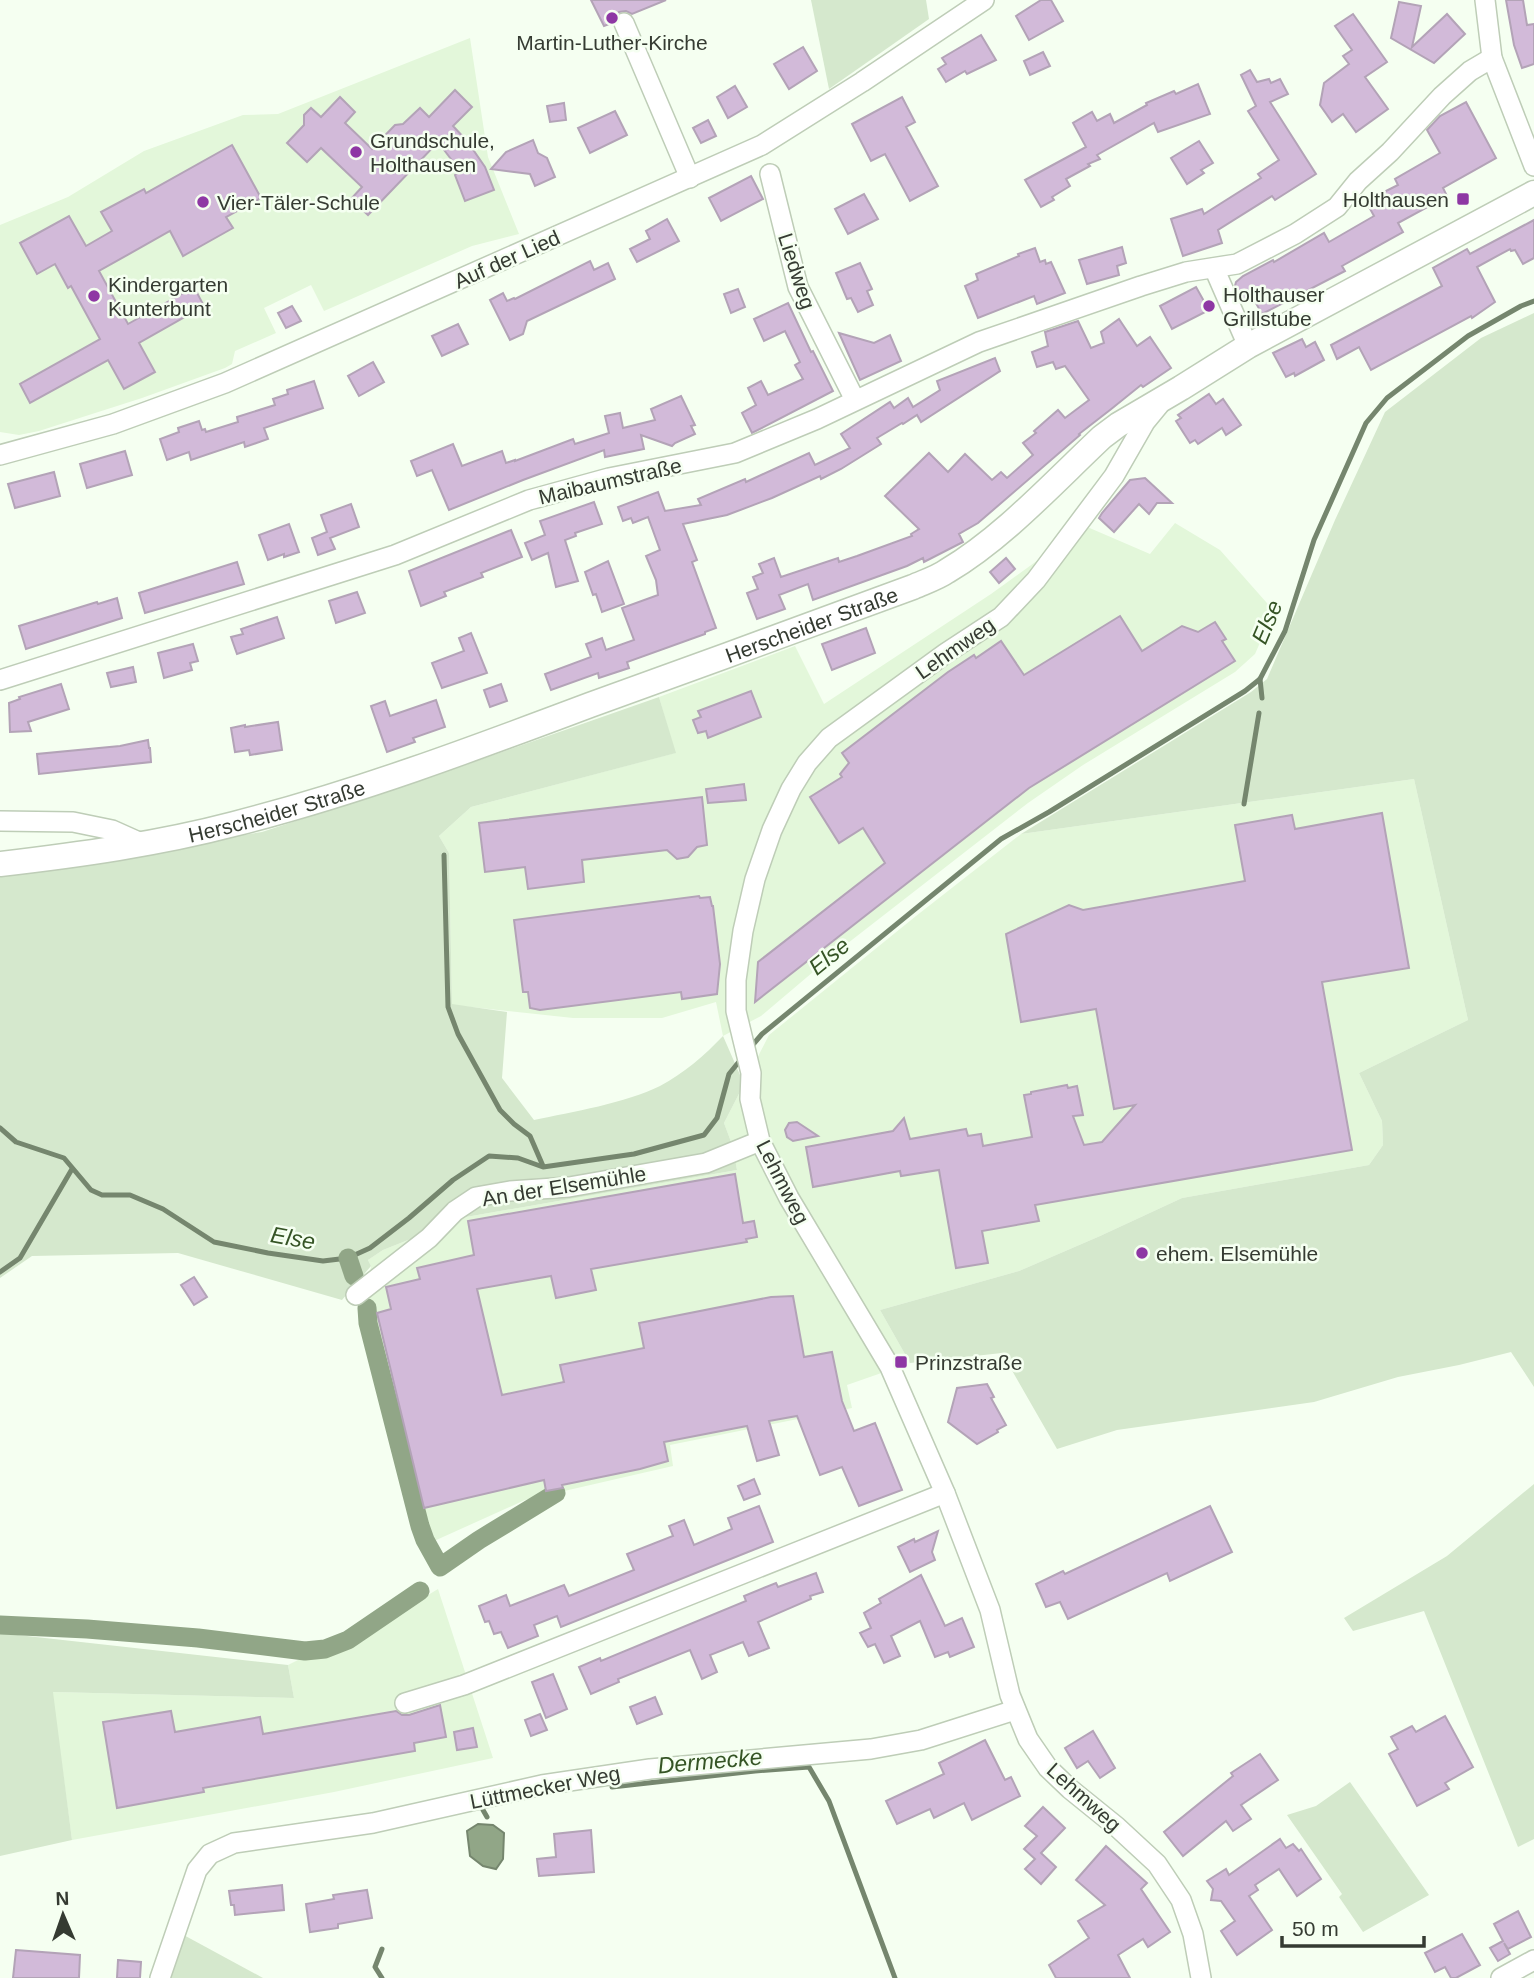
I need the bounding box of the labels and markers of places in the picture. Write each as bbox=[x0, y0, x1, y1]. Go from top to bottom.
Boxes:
marker: Martin-Luther-Kirche bbox=[604, 10, 620, 26]
place label: Martin-Luther-Kirche bbox=[516, 31, 708, 54]
place label: Grundschule, Holthausen bbox=[370, 129, 495, 176]
marker: Grundschule, Holthausen bbox=[348, 144, 364, 160]
place label: Holthausen bbox=[1343, 188, 1449, 211]
place label: Vier-Täler-Schule bbox=[217, 191, 380, 214]
marker: Holthausen bbox=[1455, 191, 1471, 207]
marker: Vier-Täler-Schule bbox=[195, 194, 211, 210]
place label: Kindergarten Kunterbunt bbox=[108, 273, 228, 320]
place label: Holthauser Grillstube bbox=[1223, 283, 1325, 330]
marker: Kindergarten Kunterbunt bbox=[86, 288, 102, 304]
marker: Holthauser Grillstube bbox=[1201, 298, 1217, 314]
place label: ehem. Elsemühle bbox=[1156, 1242, 1318, 1265]
marker: ehem. Elsemühle bbox=[1134, 1245, 1150, 1261]
place label: Prinzstraße bbox=[915, 1351, 1022, 1374]
marker: Prinzstraße bbox=[893, 1354, 909, 1370]

